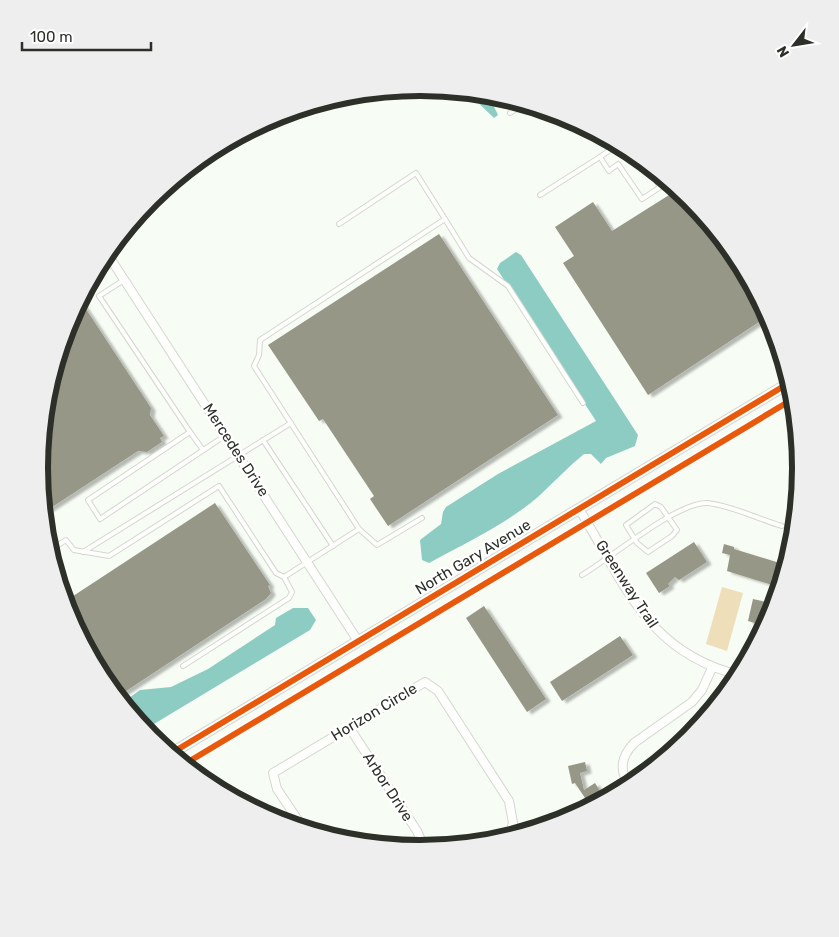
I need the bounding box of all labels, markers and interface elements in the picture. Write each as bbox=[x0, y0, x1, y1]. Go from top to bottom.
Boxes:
scale bar bbox=[22, 20, 151, 52]
north arrow bbox=[769, 20, 819, 70]
text: 100 m bbox=[30, 28, 72, 46]
text: N bbox=[773, 43, 793, 60]
street label: Mercedes Drive bbox=[199, 400, 273, 500]
street label: North Gary Avenue bbox=[412, 515, 534, 599]
street label: Greenway Trail bbox=[592, 537, 662, 631]
street label: Horizon Circle bbox=[328, 679, 420, 745]
street label: Arbor Drive bbox=[359, 749, 417, 825]

